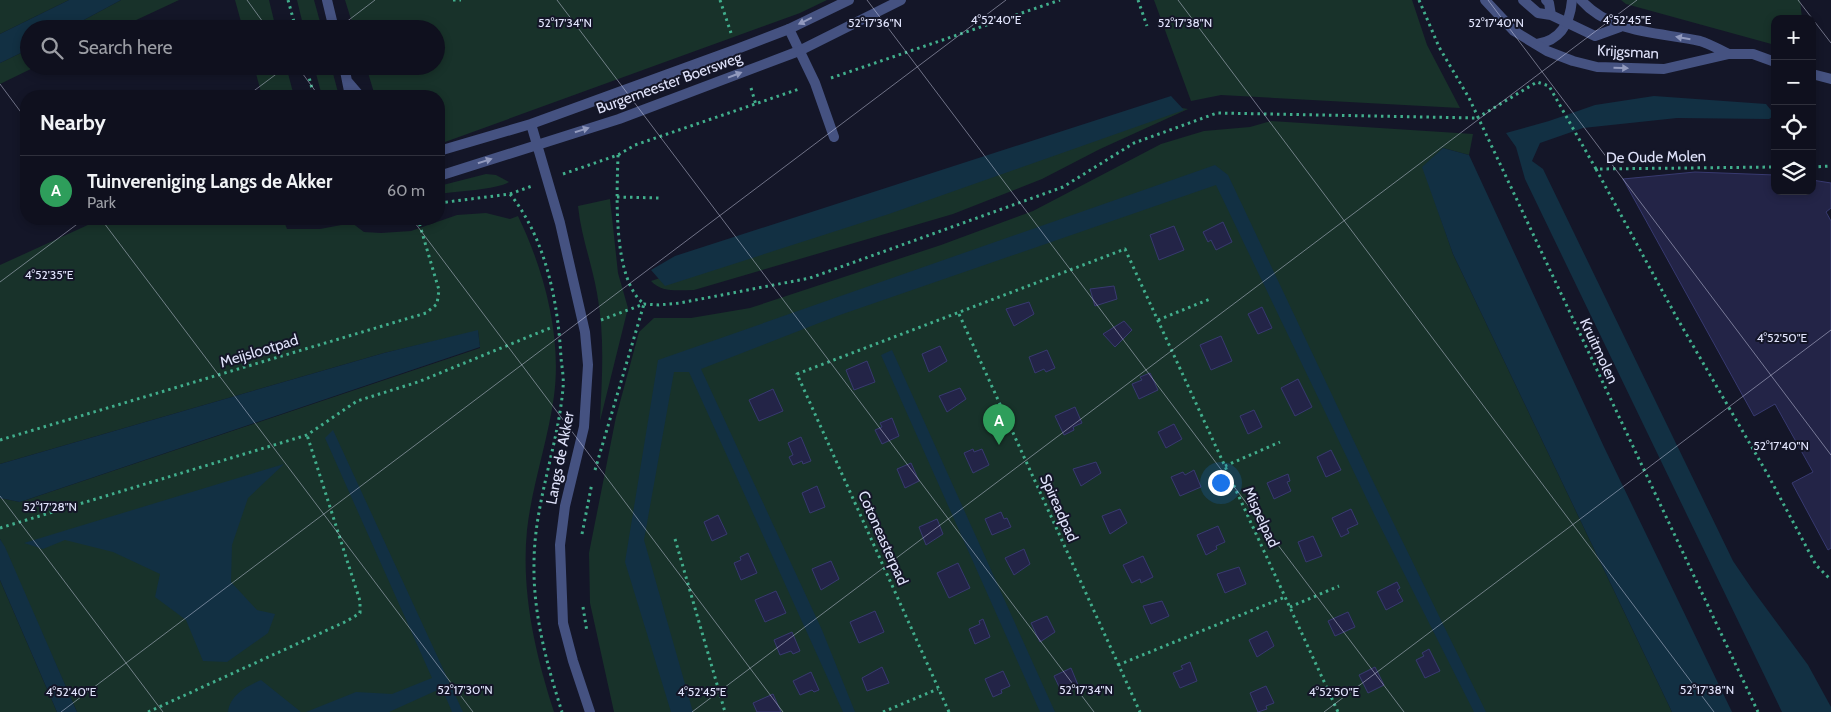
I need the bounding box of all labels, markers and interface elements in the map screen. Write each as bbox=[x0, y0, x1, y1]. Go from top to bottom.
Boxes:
text: 4°52'40"E bbox=[971, 12, 1022, 27]
text: 4°52'45"E bbox=[1603, 12, 1652, 27]
text: 52°17'34"N bbox=[538, 15, 592, 30]
text: 52°17'36"N bbox=[848, 15, 902, 30]
text: 52°17'38"N bbox=[1158, 15, 1212, 30]
text: 52°17'40"N bbox=[1468, 15, 1524, 30]
map controls bbox=[1771, 15, 1816, 195]
button: + bbox=[1771, 15, 1816, 60]
one-way arrow bbox=[798, 17, 812, 25]
search box bbox=[20, 20, 445, 75]
icon: search bbox=[38, 34, 66, 62]
one-way arrow bbox=[1675, 34, 1691, 42]
text: Search here bbox=[78, 36, 172, 59]
street label: Krijgsman bbox=[1597, 41, 1659, 63]
street label: Burgemeester Boersweg bbox=[594, 48, 745, 118]
button: − bbox=[1771, 60, 1816, 105]
one-way arrow bbox=[1613, 64, 1629, 72]
one-way arrow bbox=[728, 71, 743, 79]
button: locate bbox=[1771, 105, 1816, 150]
text: Nearby bbox=[40, 110, 106, 135]
one-way arrow bbox=[575, 126, 590, 133]
street label: De Oude Molen bbox=[1606, 147, 1706, 167]
button: layers bbox=[1771, 150, 1816, 195]
one-way arrow bbox=[478, 157, 493, 165]
text: Tuinvereniging Langs de Akker bbox=[87, 170, 332, 193]
text: A bbox=[51, 181, 61, 200]
text: 60 m bbox=[387, 181, 425, 200]
text: Park bbox=[87, 193, 116, 212]
text: 4°52'35"E bbox=[25, 267, 74, 282]
street label: Kruitmolen bbox=[1576, 315, 1622, 387]
text: 4°52'50"E bbox=[1757, 330, 1808, 345]
street label: Meijslootpad bbox=[218, 331, 300, 371]
pin: A bbox=[983, 404, 1015, 445]
street label: Langs de Akker bbox=[542, 410, 578, 506]
text: 52°17'40"N bbox=[1753, 438, 1809, 453]
your location bbox=[1208, 470, 1234, 496]
street label: Spireadpad bbox=[1036, 472, 1082, 544]
street label: Mispelpad bbox=[1239, 484, 1283, 550]
street label: Cotoneasterpad bbox=[854, 488, 912, 588]
text: 52°17'28"N bbox=[23, 499, 77, 514]
text: 52°17'30"N bbox=[437, 682, 493, 697]
text: 52°17'34"N bbox=[1059, 682, 1113, 697]
text: 52°17'38"N bbox=[1680, 682, 1734, 697]
text: 4°52'40"E bbox=[46, 684, 97, 699]
text: 4°52'45"E bbox=[678, 684, 727, 699]
text: 4°52'50"E bbox=[1309, 684, 1360, 699]

